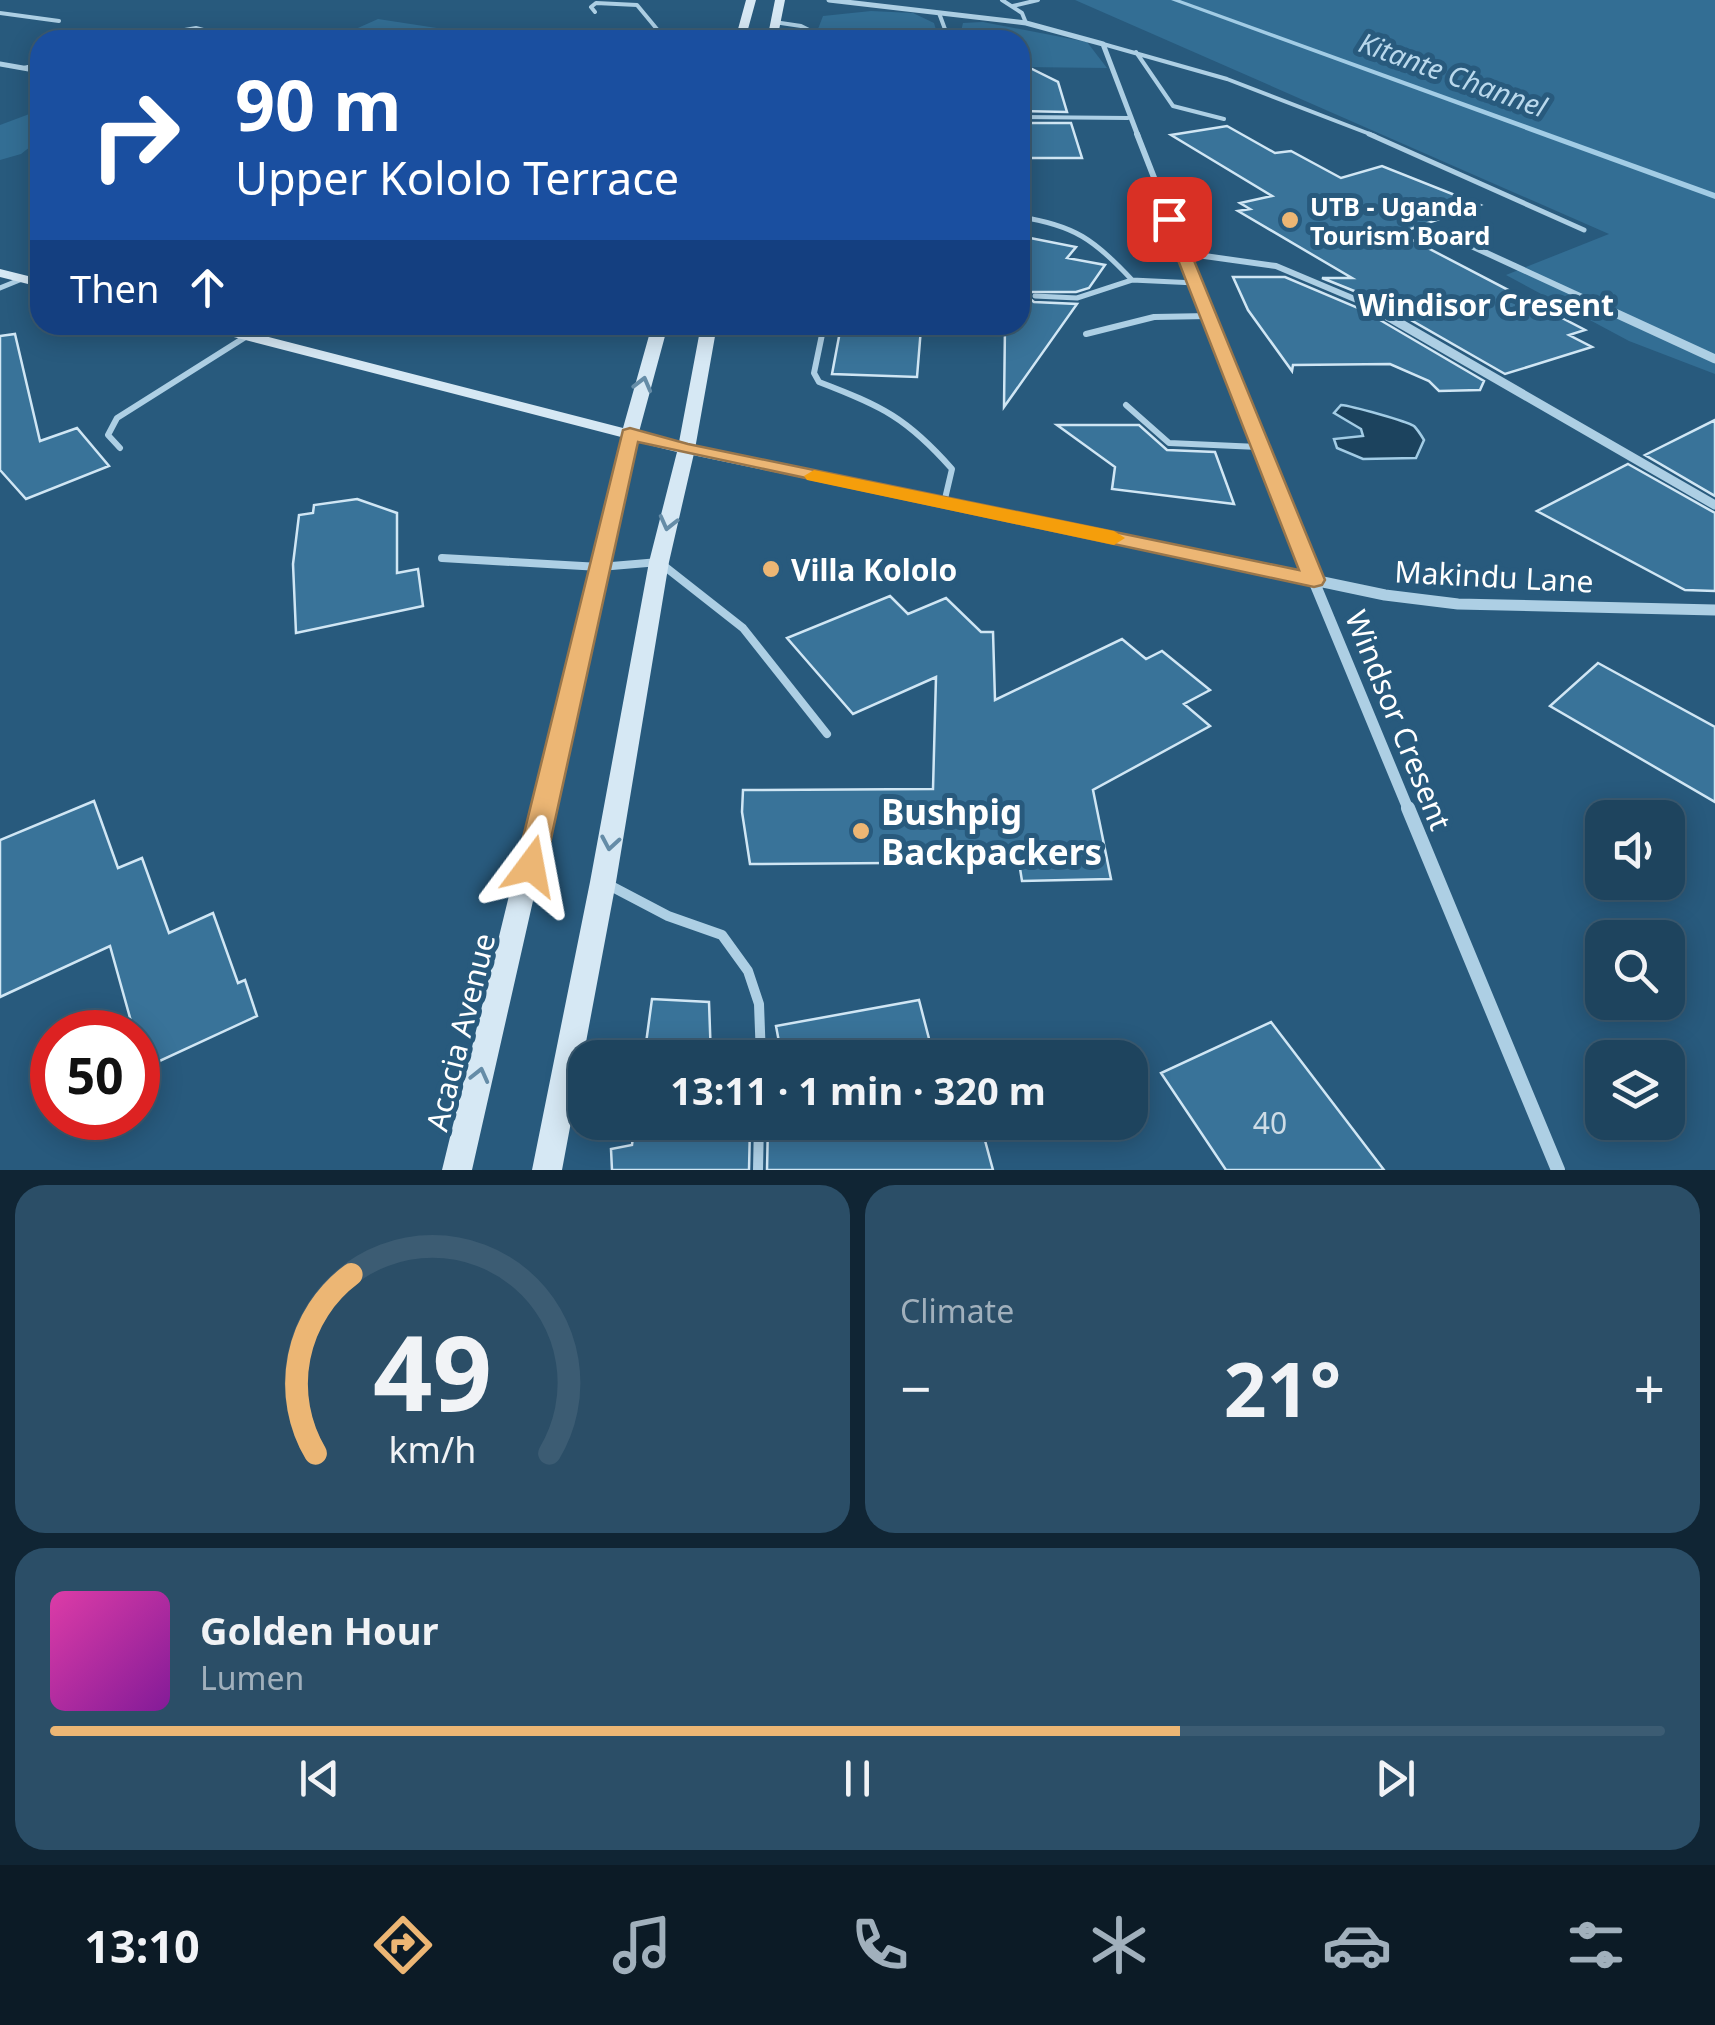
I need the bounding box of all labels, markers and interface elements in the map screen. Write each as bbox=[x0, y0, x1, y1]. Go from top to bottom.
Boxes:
water label: Kitante Channel bbox=[1354, 22, 1553, 126]
text: 90 m bbox=[235, 56, 402, 152]
icon: right bbox=[70, 70, 200, 200]
text: Upper Kololo Terrace bbox=[235, 147, 679, 208]
pin bbox=[1127, 177, 1212, 262]
place label: UTB - Uganda Tourism Board bbox=[1310, 189, 1490, 252]
icon: arrive bbox=[1142, 192, 1197, 247]
marker: UTB - Uganda Tourism Board bbox=[1279, 209, 1301, 231]
icon: ahead bbox=[180, 260, 235, 315]
text: Then bbox=[70, 262, 160, 314]
district label: Windisor Cresent bbox=[1358, 284, 1614, 325]
one-way arrow bbox=[632, 376, 653, 394]
one-way arrow bbox=[659, 514, 680, 531]
place label: Villa Kololo bbox=[791, 549, 957, 590]
street label: Makindu Lane bbox=[1393, 550, 1595, 602]
marker: Villa Kololo bbox=[760, 558, 782, 580]
street label: Windsor Cresent bbox=[1336, 604, 1462, 836]
place label: Bushpig Backpackers bbox=[881, 788, 1102, 875]
map controls bbox=[1585, 800, 1685, 1140]
button: sound bbox=[1585, 800, 1685, 900]
position arrow bbox=[479, 814, 583, 918]
marker: Bushpig Backpackers bbox=[850, 820, 872, 842]
one-way arrow bbox=[600, 835, 621, 851]
button: search bbox=[1585, 920, 1685, 1020]
street label: Acacia Avenue bbox=[416, 929, 504, 1135]
speed limit sign: 50 bbox=[30, 1010, 160, 1140]
button: layers bbox=[1585, 1040, 1685, 1140]
text: 13:11 · 1 min · 320 m bbox=[670, 1064, 1046, 1116]
one-way arrow bbox=[468, 1067, 489, 1084]
house number: 40 bbox=[1253, 1102, 1287, 1143]
text: Climate bbox=[900, 1289, 1014, 1332]
text: 49 bbox=[373, 1300, 492, 1441]
text: 21° bbox=[1224, 1337, 1341, 1439]
text: − bbox=[900, 1350, 931, 1425]
text: + bbox=[1634, 1350, 1665, 1425]
text: km/h bbox=[389, 1425, 476, 1473]
text: Golden Hour bbox=[200, 1604, 438, 1656]
text: Lumen bbox=[200, 1656, 304, 1699]
icon: previous bbox=[292, 1751, 347, 1806]
icon: pause bbox=[830, 1751, 885, 1806]
icon: next bbox=[1368, 1751, 1423, 1806]
icon: directions bbox=[368, 1910, 438, 1980]
icon: music bbox=[607, 1910, 677, 1980]
icon: phone bbox=[845, 1910, 915, 1980]
icon: climate bbox=[1084, 1910, 1154, 1980]
icon: car bbox=[1322, 1910, 1392, 1980]
icon: filters bbox=[1561, 1910, 1631, 1980]
text: 13:10 bbox=[84, 1915, 200, 1976]

